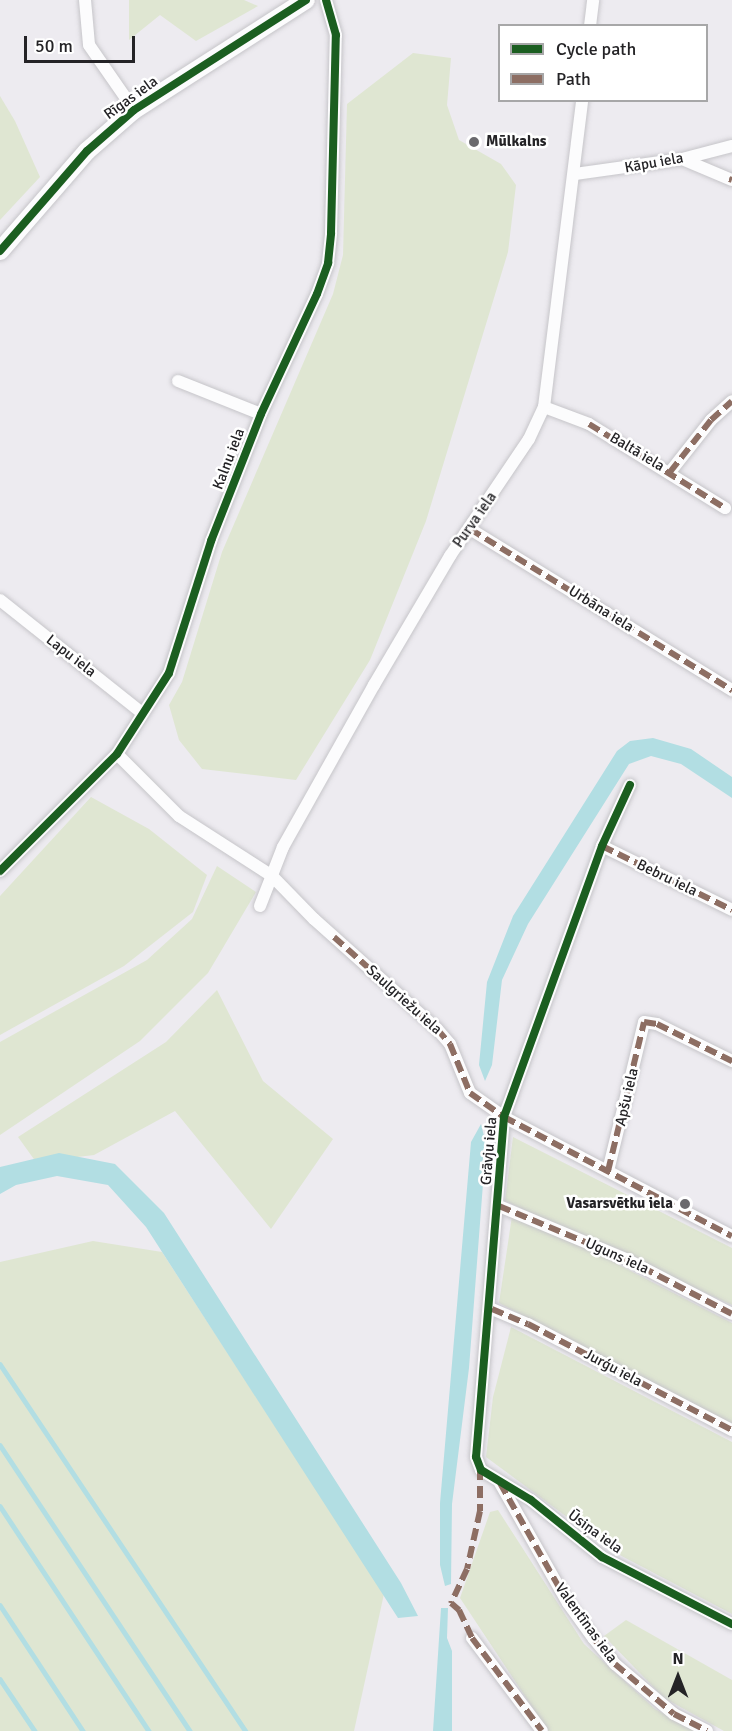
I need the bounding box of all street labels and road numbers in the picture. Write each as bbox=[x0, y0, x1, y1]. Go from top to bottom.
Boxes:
street label: Rīgas iela bbox=[101, 72, 161, 124]
street label: Kāpu iela bbox=[623, 149, 685, 177]
street label: Kalnu iela bbox=[209, 426, 249, 492]
street label: Baltā iela bbox=[606, 429, 668, 475]
street label: Purva iela bbox=[449, 489, 501, 551]
street label: Urbāna iela bbox=[565, 582, 637, 636]
street label: Lapu iela bbox=[42, 631, 100, 681]
street label: Bebru iela bbox=[634, 856, 700, 900]
street label: Saulgriežu iela bbox=[362, 961, 446, 1039]
street label: Apšu iela bbox=[612, 1066, 642, 1128]
street label: Grāvju iela bbox=[477, 1116, 501, 1186]
street label: Uguns iela bbox=[582, 1234, 652, 1278]
street label: Jurģu iela bbox=[581, 1345, 645, 1391]
street label: Ūsiņa iela bbox=[564, 1506, 626, 1558]
street label: Valentīnas iela bbox=[551, 1580, 621, 1666]

